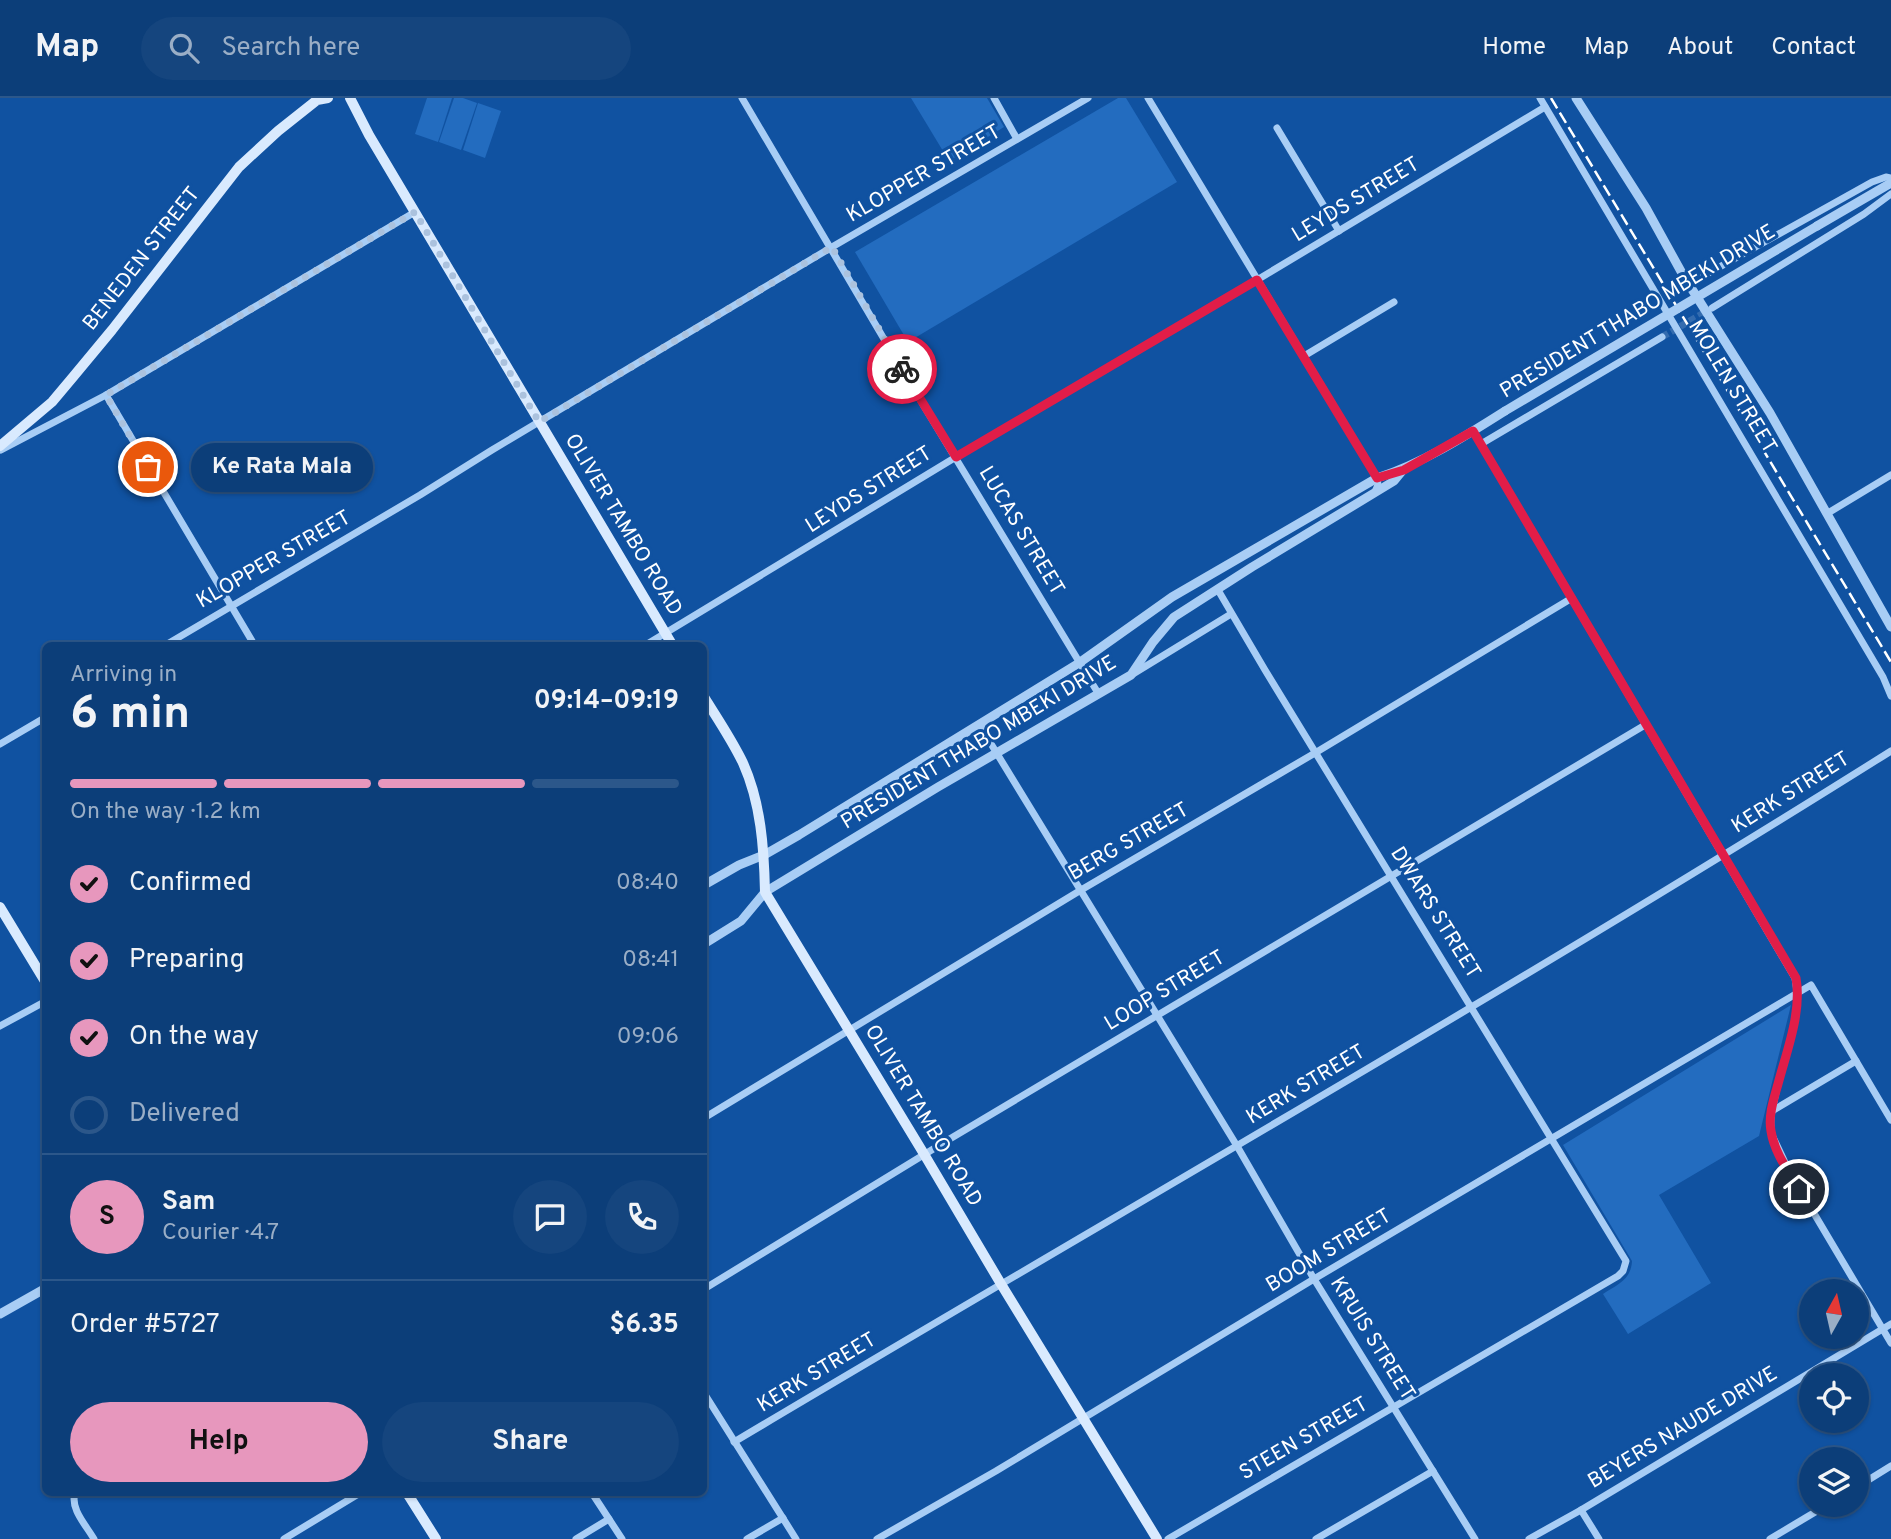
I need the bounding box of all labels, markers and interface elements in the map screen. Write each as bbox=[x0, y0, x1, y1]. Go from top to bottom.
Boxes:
search box bbox=[141, 17, 631, 80]
text: Map bbox=[35, 27, 99, 69]
icon: search bbox=[165, 29, 203, 67]
text: Search here bbox=[221, 32, 360, 65]
text: Home bbox=[1482, 33, 1546, 63]
text: Map bbox=[1584, 33, 1629, 63]
text: About bbox=[1667, 33, 1733, 63]
text: Contact bbox=[1771, 33, 1856, 63]
street label: KLOPPER STREET bbox=[842, 119, 1006, 229]
street label: LEYDS STREET bbox=[1287, 151, 1425, 249]
street label: BENEDEN STREET bbox=[77, 182, 207, 336]
street label: PRESIDENT THABO MBEKI DRIVE bbox=[1495, 219, 1781, 405]
street label: MOLEN STREET bbox=[1681, 315, 1783, 459]
courier bbox=[867, 334, 937, 404]
icon: bike bbox=[883, 350, 921, 388]
street label: OLIVER TAMBO ROAD bbox=[558, 429, 688, 621]
pin bbox=[118, 437, 178, 497]
street label: LEYDS STREET bbox=[801, 440, 937, 540]
callout: Ke Rata Mala bbox=[190, 442, 372, 492]
icon: bag bbox=[129, 448, 167, 486]
text: Ke Rata Mala bbox=[212, 453, 352, 482]
street label: LUCAS STREET bbox=[972, 461, 1070, 601]
street label: KLOPPER STREET bbox=[192, 505, 356, 615]
street label: PRESIDENT THABO MBEKI DRIVE bbox=[836, 650, 1122, 836]
text: Arriving in bbox=[70, 661, 177, 690]
text: 09:14–09:19 bbox=[534, 685, 679, 718]
text: 6 min bbox=[70, 686, 190, 745]
street label: KERK STREET bbox=[1727, 746, 1855, 840]
street label: BERG STREET bbox=[1064, 797, 1194, 887]
text: On the way · 1.2 km bbox=[70, 798, 261, 827]
street label: DWARS STREET bbox=[1384, 842, 1486, 984]
icon: check bbox=[70, 865, 108, 903]
text: Confirmed bbox=[129, 867, 252, 900]
text: 08:40 bbox=[616, 869, 679, 898]
icon: check bbox=[70, 942, 108, 980]
text: Preparing bbox=[129, 944, 244, 977]
street label: LOOP STREET bbox=[1100, 944, 1230, 1038]
text: 08:41 bbox=[622, 946, 679, 975]
icon: check bbox=[70, 1019, 108, 1057]
street label: OLIVER TAMBO ROAD bbox=[858, 1020, 988, 1212]
text: On the way bbox=[129, 1021, 259, 1054]
text: 09:06 bbox=[617, 1023, 679, 1052]
street label: KERK STREET bbox=[1241, 1039, 1371, 1131]
text: Delivered bbox=[129, 1098, 240, 1131]
pin bbox=[1769, 1159, 1829, 1219]
icon: home bbox=[1780, 1170, 1818, 1208]
button: chat bbox=[513, 1180, 587, 1254]
button: phone bbox=[605, 1180, 679, 1254]
text: Sam bbox=[162, 1186, 215, 1219]
text: S bbox=[99, 1201, 115, 1234]
street label: BOOM STREET bbox=[1261, 1203, 1397, 1299]
text: Courier · 4.7 bbox=[162, 1219, 279, 1248]
street label: KRUIS STREET bbox=[1323, 1272, 1421, 1406]
north arrow bbox=[1799, 1279, 1869, 1349]
map controls bbox=[1799, 1279, 1869, 1517]
text: Order #5727 bbox=[70, 1309, 220, 1342]
text: $6.35 bbox=[610, 1309, 679, 1342]
street label: KERK STREET bbox=[752, 1327, 882, 1419]
street label: BEYERS NAUDE DRIVE bbox=[1583, 1361, 1783, 1495]
button: locate bbox=[1799, 1363, 1869, 1433]
street label: STEEN STREET bbox=[1235, 1391, 1373, 1487]
button: Help bbox=[70, 1402, 368, 1482]
button: Share bbox=[382, 1402, 679, 1482]
button: layers bbox=[1799, 1447, 1869, 1517]

